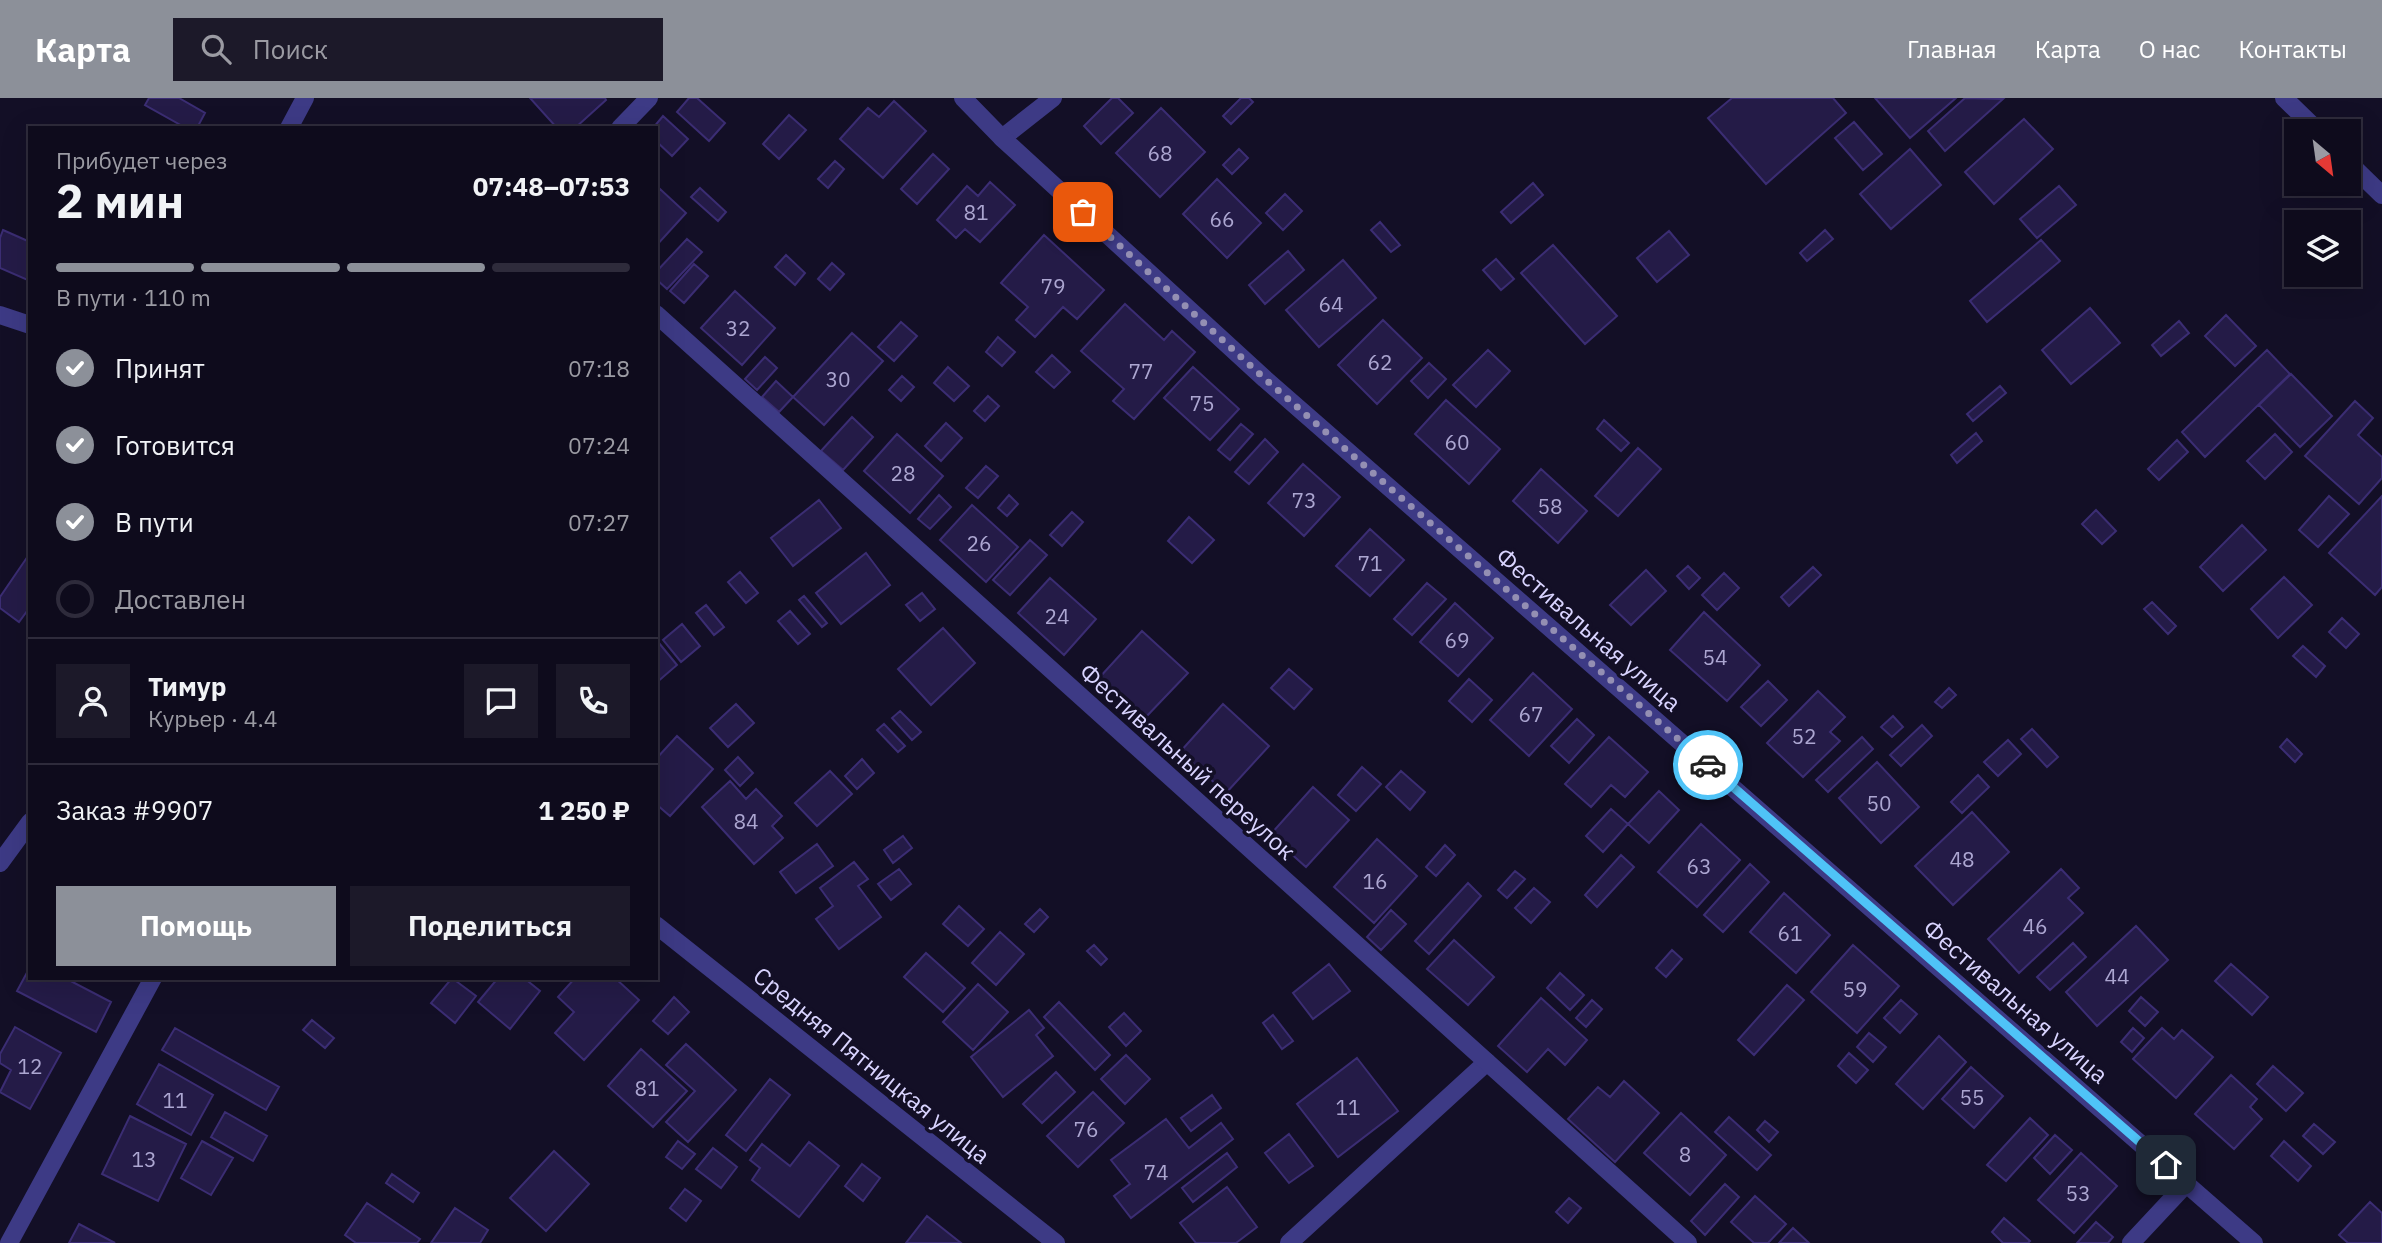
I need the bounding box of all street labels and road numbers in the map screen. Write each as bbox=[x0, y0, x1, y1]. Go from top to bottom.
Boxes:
street label: Фестивальная улица bbox=[1490, 540, 1688, 718]
street label: Фестивальный переулок bbox=[1073, 655, 1303, 867]
street label: Фестивальная улица bbox=[1917, 912, 2115, 1090]
street label: Средняя Пятницкая улица bbox=[747, 959, 997, 1171]

